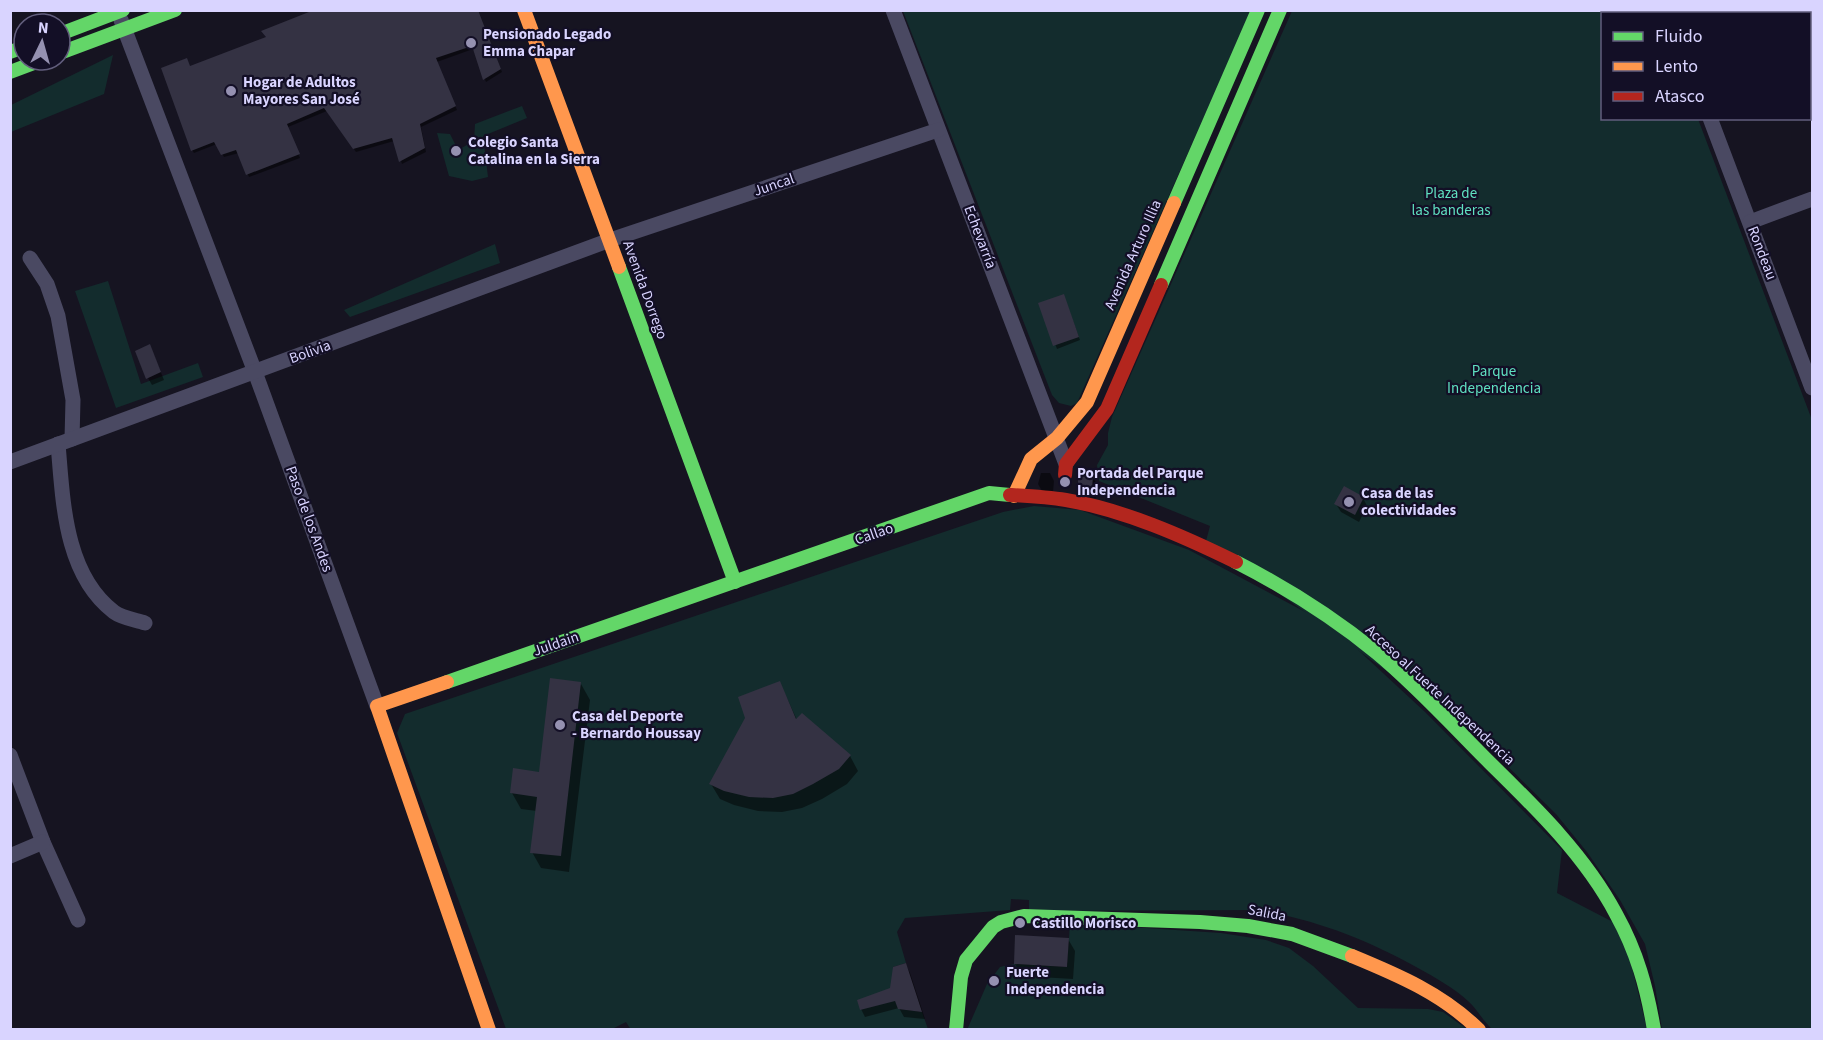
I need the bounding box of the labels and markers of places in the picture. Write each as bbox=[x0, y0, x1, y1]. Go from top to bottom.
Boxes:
place label: Pensionado Legado Emma Chapar bbox=[483, 24, 611, 62]
marker: Pensionado Legado Emma Chapar bbox=[464, 36, 478, 50]
place label: Hogar de Adultos Mayores San José bbox=[243, 72, 360, 110]
marker: Hogar de Adultos Mayores San José bbox=[224, 84, 238, 98]
place label: Colegio Santa Catalina en la Sierra bbox=[468, 132, 600, 170]
marker: Colegio Santa Catalina en la Sierra bbox=[449, 144, 463, 158]
place label: Portada del Parque Independencia bbox=[1077, 463, 1204, 501]
marker: Portada del Parque Independencia bbox=[1058, 475, 1072, 489]
place label: Casa de las colectividades bbox=[1361, 483, 1457, 521]
marker: Casa de las colectividades bbox=[1342, 495, 1356, 509]
place label: Casa del Deporte - Bernardo Houssay bbox=[572, 706, 701, 744]
marker: Casa del Deporte - Bernardo Houssay bbox=[553, 718, 567, 732]
place label: Castillo Morisco bbox=[1032, 913, 1136, 934]
marker: Castillo Morisco bbox=[1013, 916, 1027, 930]
place label: Fuerte Independencia bbox=[1006, 962, 1105, 1000]
marker: Fuerte Independencia bbox=[987, 974, 1001, 988]

